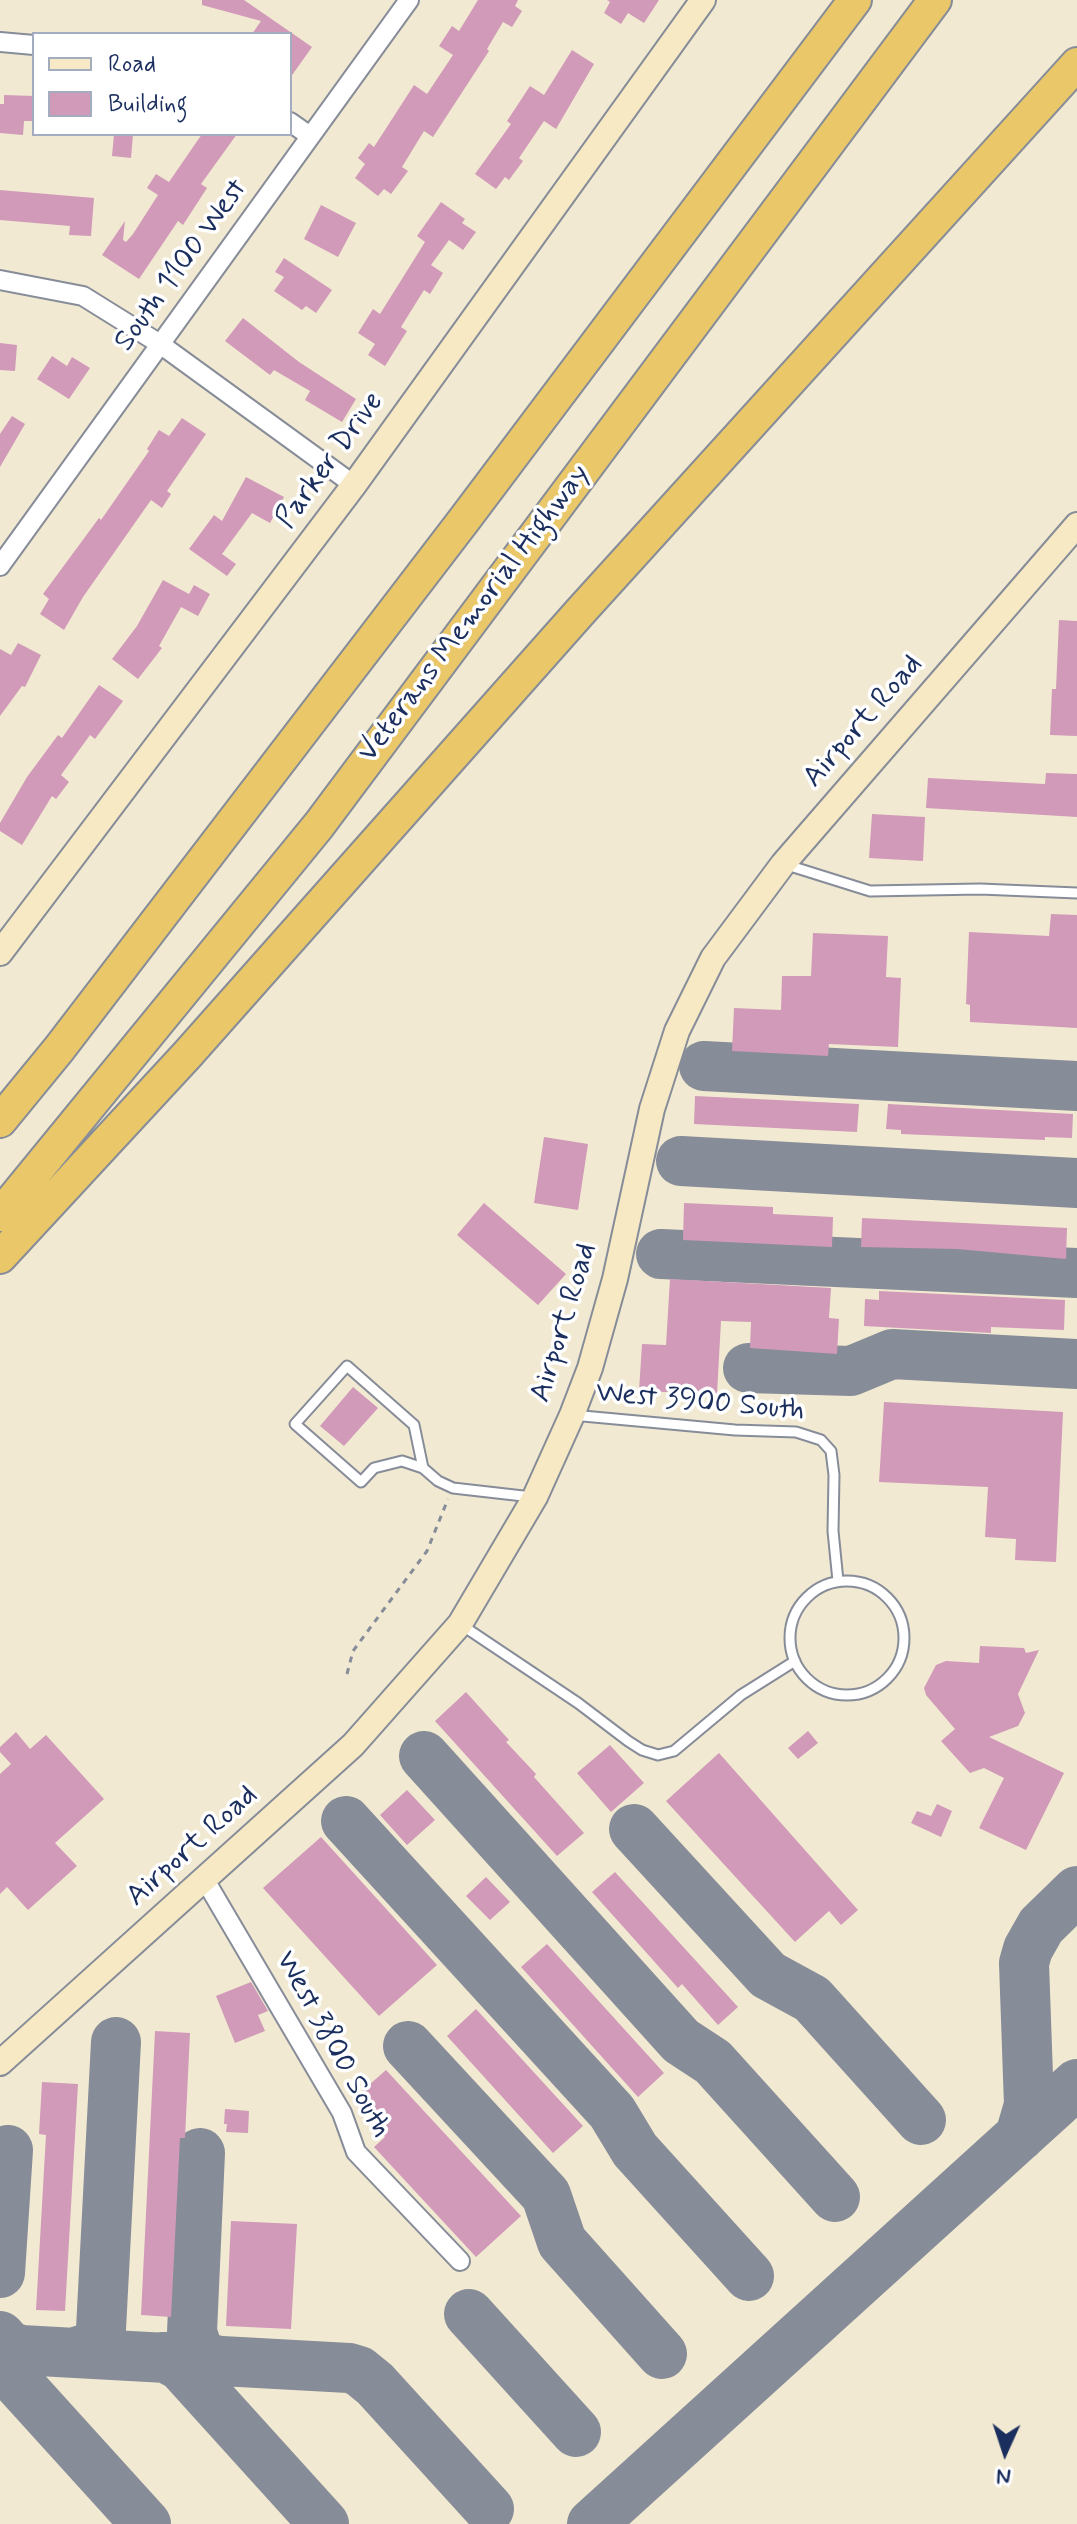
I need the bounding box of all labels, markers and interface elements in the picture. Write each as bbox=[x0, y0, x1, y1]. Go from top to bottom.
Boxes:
legend bbox=[32, 32, 292, 136]
text: Road bbox=[108, 49, 156, 80]
text: Building bbox=[108, 89, 188, 120]
street label: South 1100 West bbox=[107, 173, 257, 359]
street label: Parker Drive bbox=[269, 386, 393, 536]
street label: Veterans Memorial Highway bbox=[351, 458, 599, 770]
street label: Airport Road bbox=[796, 648, 932, 796]
street label: Airport Road bbox=[524, 1239, 606, 1407]
street label: West 3900 South bbox=[594, 1376, 806, 1430]
street label: Airport Road bbox=[120, 1779, 266, 1915]
street label: West 3800 South bbox=[266, 1945, 398, 2145]
north arrow bbox=[965, 2412, 1045, 2492]
text: N bbox=[996, 2462, 1012, 2490]

